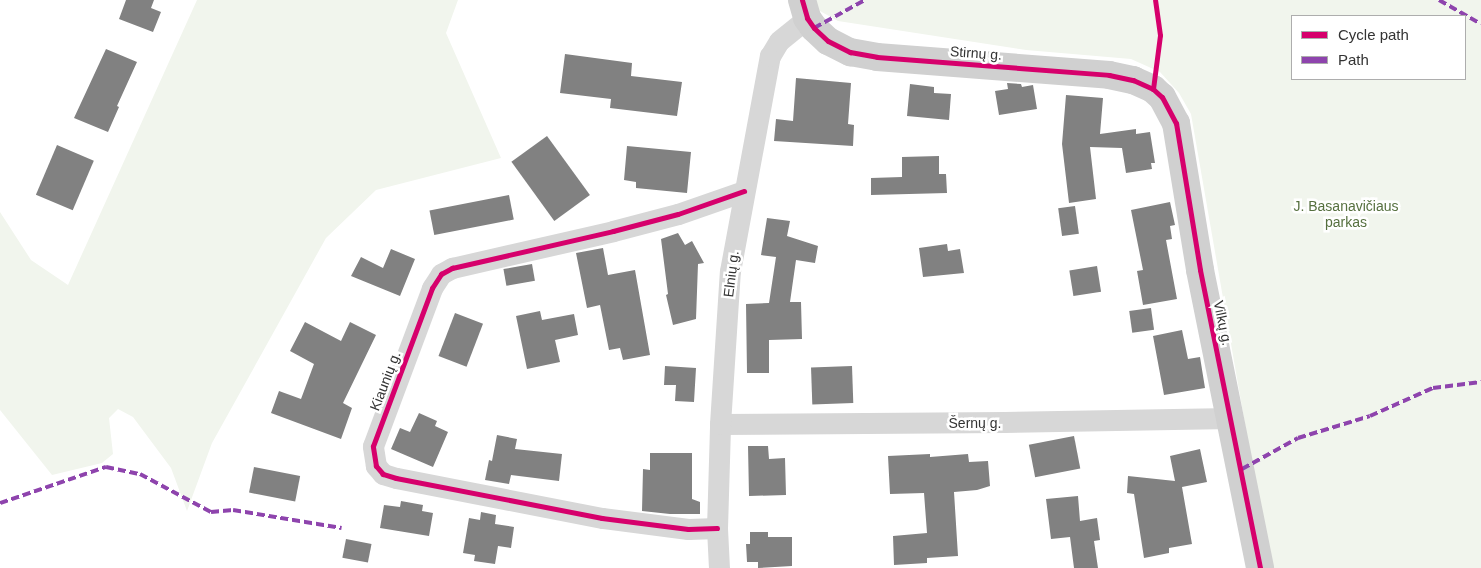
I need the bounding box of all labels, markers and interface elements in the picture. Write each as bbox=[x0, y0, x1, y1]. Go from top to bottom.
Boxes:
legend bbox=[1291, 15, 1466, 80]
text: Cycle path bbox=[1338, 26, 1409, 43]
street label: Stirnų g. bbox=[949, 43, 1003, 63]
text: Path bbox=[1338, 51, 1369, 68]
park label: J. Basanavičiaus parkas bbox=[1293, 198, 1399, 230]
street label: Elnių g. bbox=[720, 250, 742, 298]
street label: Vilkų g. bbox=[1210, 299, 1236, 347]
street label: Kiaunių g. bbox=[366, 349, 404, 413]
street label: Šernų g. bbox=[949, 415, 1001, 431]

